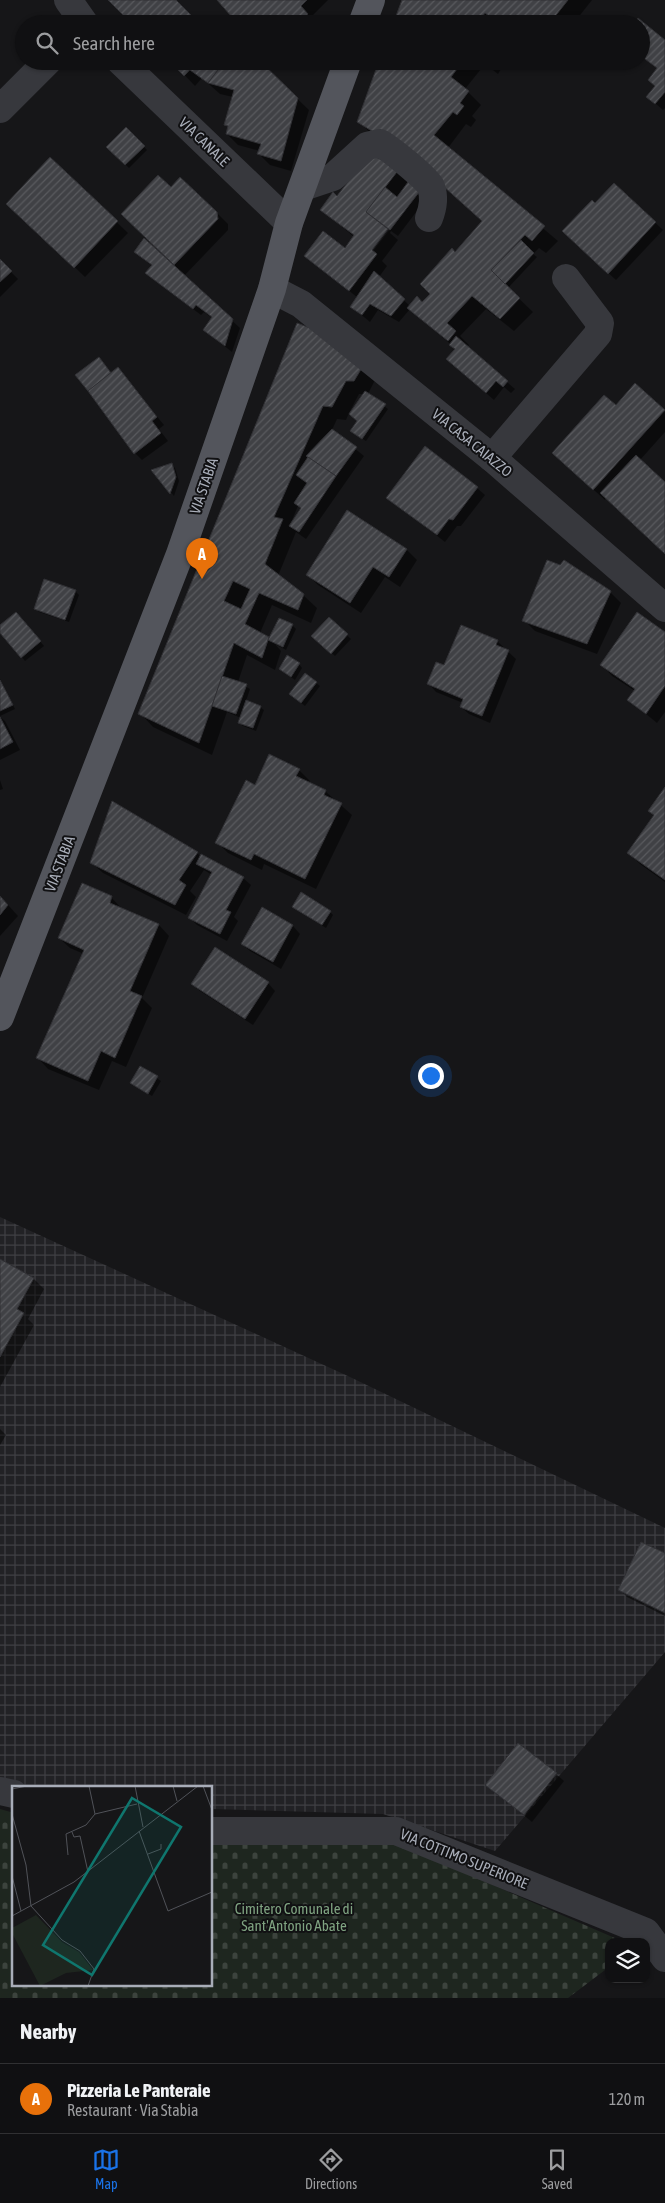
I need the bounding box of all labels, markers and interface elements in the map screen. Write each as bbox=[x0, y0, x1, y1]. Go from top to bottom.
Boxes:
search box bbox=[15, 15, 650, 70]
icon: search bbox=[33, 29, 61, 57]
text: Search here bbox=[73, 32, 155, 54]
street label: VIA CANALE bbox=[176, 114, 233, 170]
street label: VIA CASA CAIAZZO bbox=[429, 405, 516, 480]
street label: VIA STABIA bbox=[186, 455, 221, 516]
pin: A bbox=[186, 538, 218, 579]
street label: VIA STABIA bbox=[41, 833, 78, 894]
your location bbox=[418, 1063, 444, 1089]
inset map bbox=[12, 1786, 212, 1986]
street label: VIA COTTIMO SUPERIORE bbox=[398, 1825, 531, 1892]
park label: Cimitero Comunale di Sant'Antonio Abate bbox=[235, 1900, 353, 1934]
map controls bbox=[605, 1938, 650, 1983]
button: layers bbox=[605, 1938, 650, 1983]
text: Nearby bbox=[20, 2019, 76, 2043]
text: Pizzeria Le Panteraie bbox=[67, 2079, 211, 2101]
text: A bbox=[32, 2090, 40, 2108]
text: 120 m bbox=[609, 2090, 645, 2108]
text: Restaurant · Via Stabia bbox=[67, 2101, 198, 2119]
tab: Map bbox=[92, 2146, 120, 2192]
tab: Directions bbox=[305, 2146, 357, 2192]
tab: Saved bbox=[542, 2146, 573, 2192]

